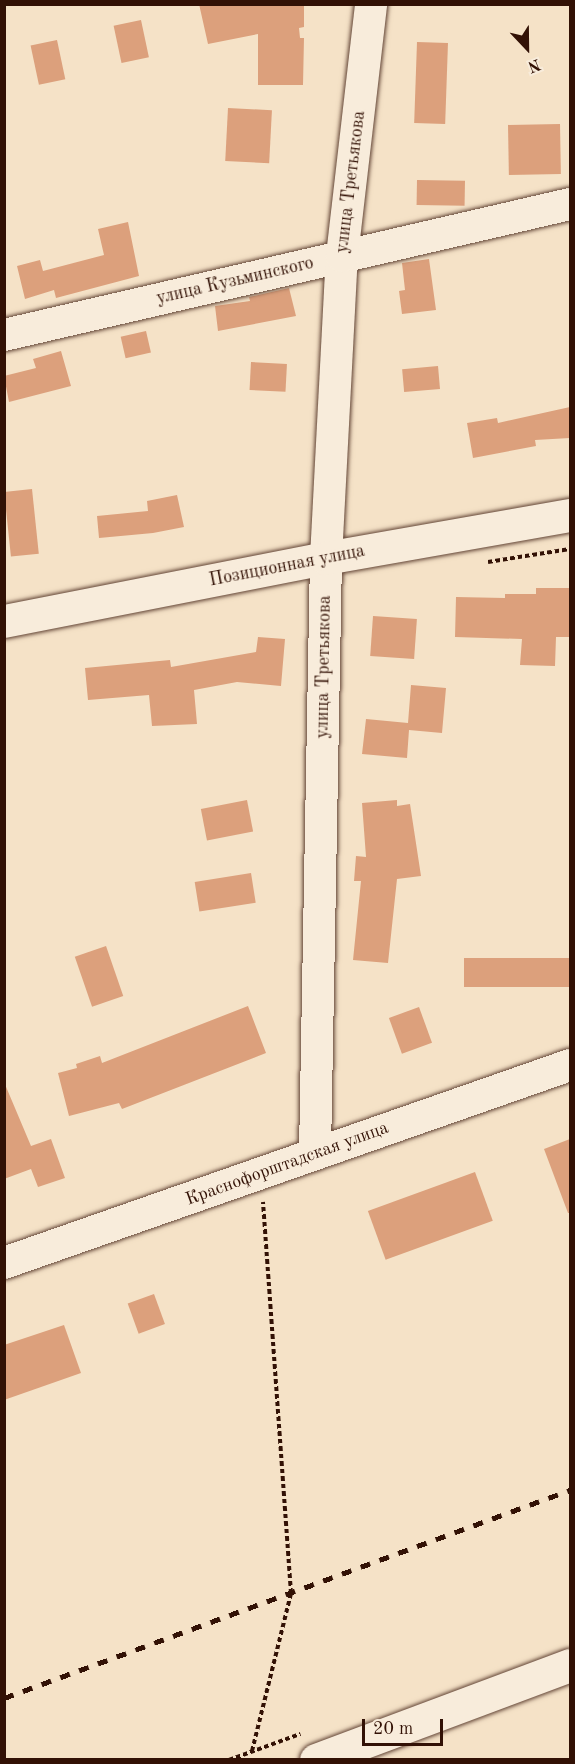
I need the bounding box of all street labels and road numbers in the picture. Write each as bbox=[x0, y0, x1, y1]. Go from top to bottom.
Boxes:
street label: улица Третьякова bbox=[332, 110, 370, 254]
street label: улица Кузьминского bbox=[154, 252, 316, 310]
street label: Позиционная улица bbox=[207, 540, 367, 592]
street label: улица Третьякова bbox=[312, 595, 336, 739]
street label: Краснофорштадская улица bbox=[183, 1117, 391, 1211]

